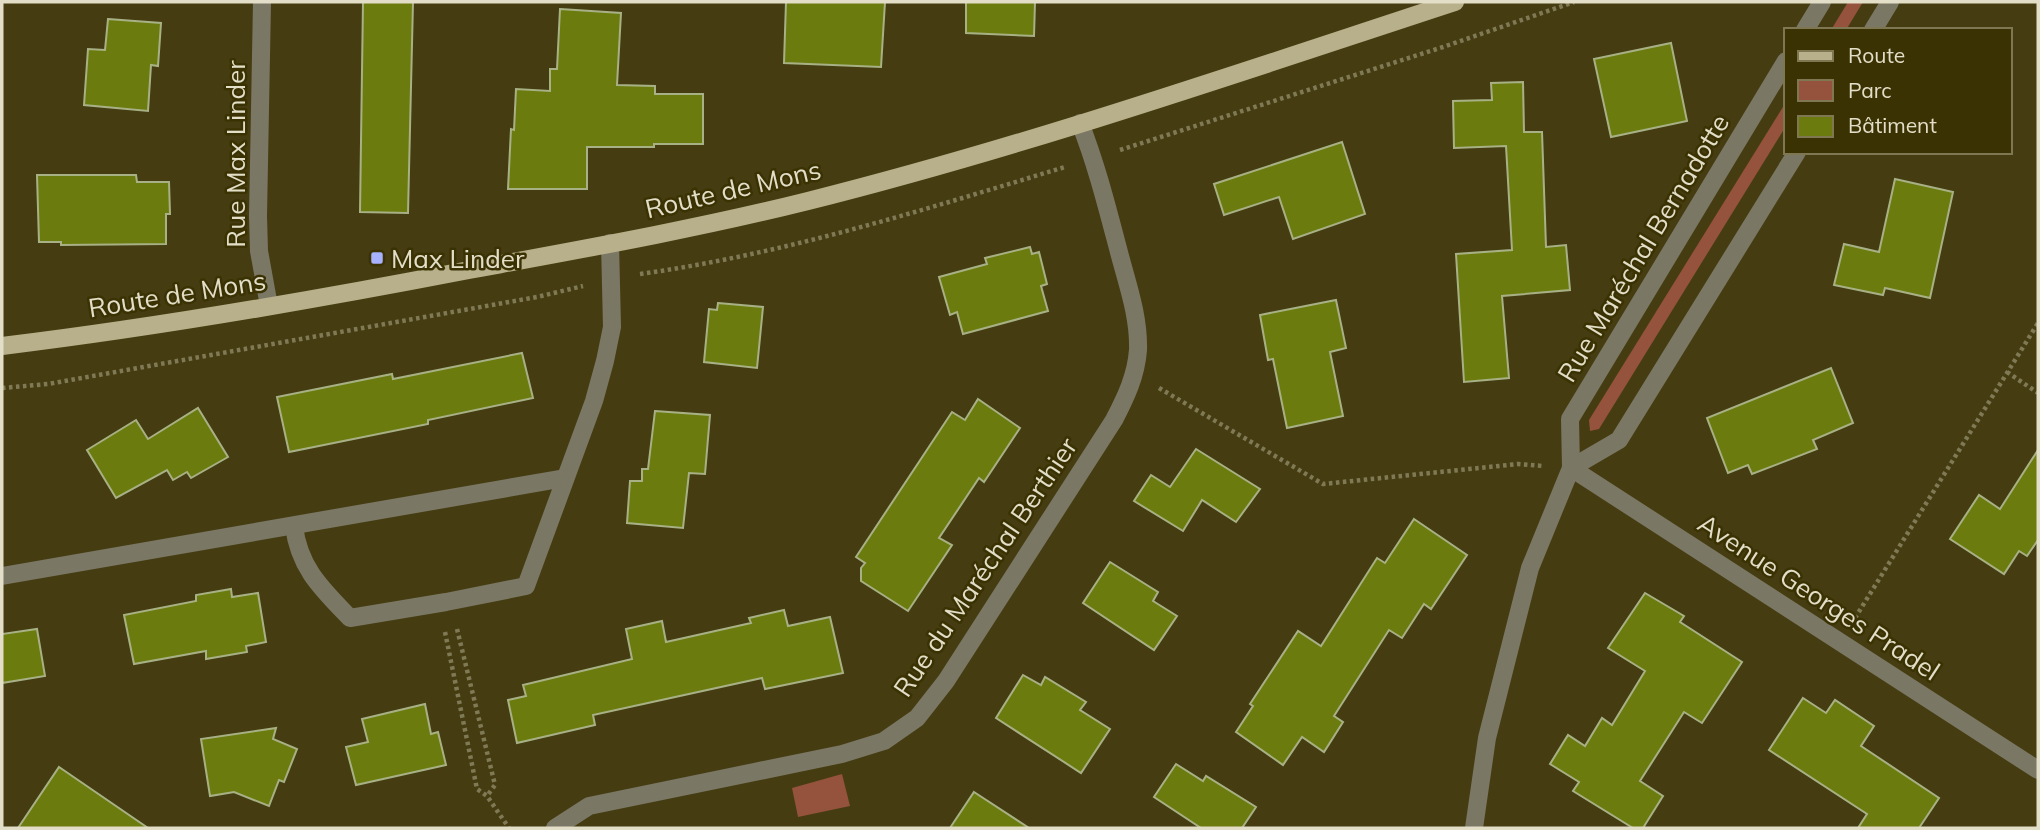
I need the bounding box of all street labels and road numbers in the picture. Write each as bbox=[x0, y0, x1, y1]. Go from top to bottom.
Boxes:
street label: Rue Max Linder bbox=[219, 60, 252, 248]
street label: Rue Maréchal Bernadotte bbox=[1550, 108, 1736, 388]
street label: Route de Mons bbox=[642, 153, 824, 225]
street label: Route de Mons bbox=[86, 264, 268, 324]
street label: Rue du Maréchal Berthier bbox=[886, 431, 1084, 703]
street label: Avenue Georges Pradel bbox=[1692, 506, 1946, 688]

